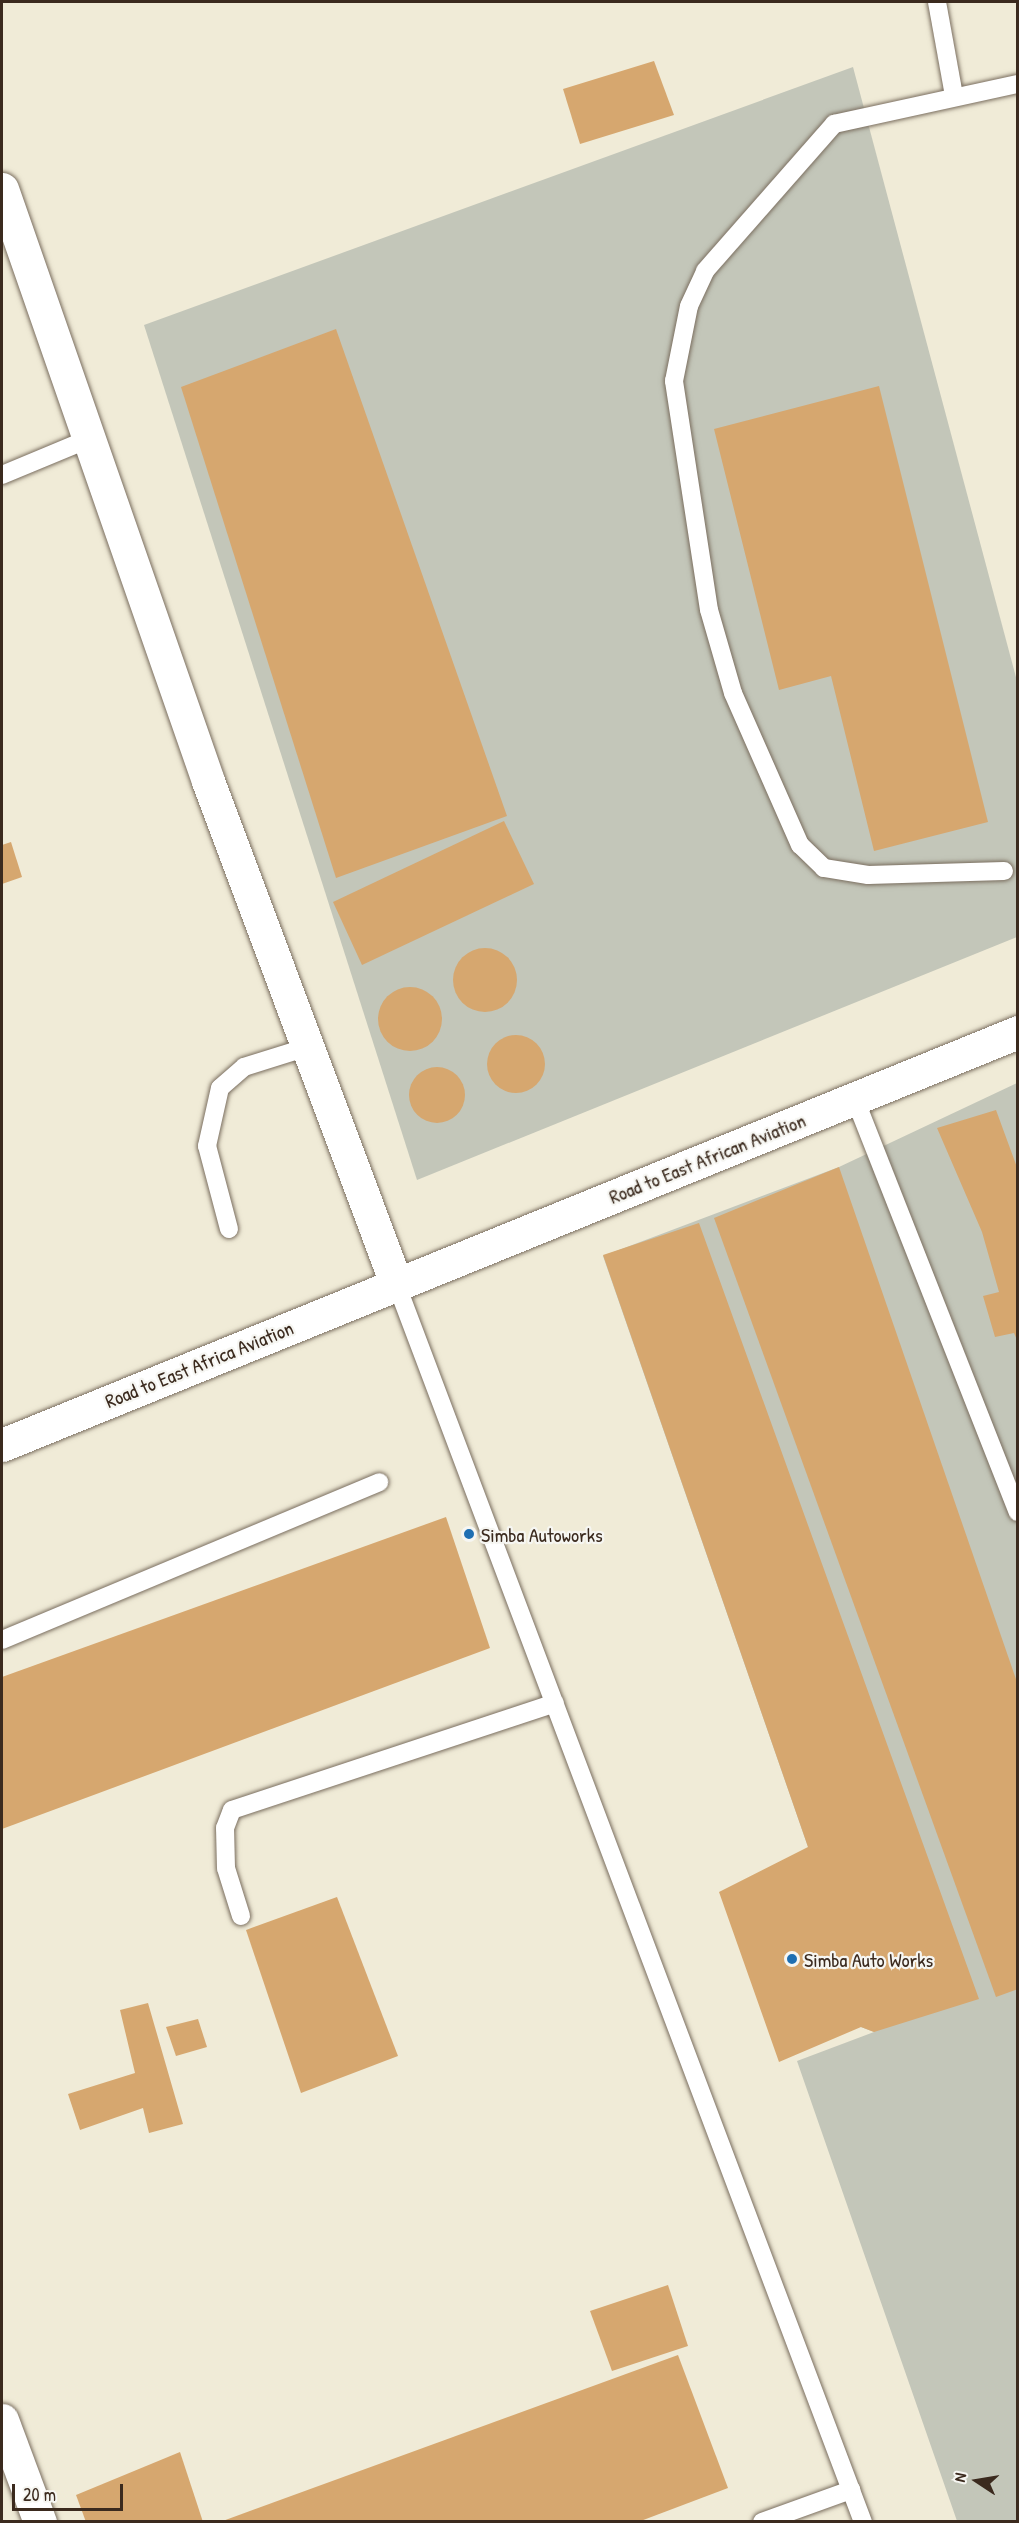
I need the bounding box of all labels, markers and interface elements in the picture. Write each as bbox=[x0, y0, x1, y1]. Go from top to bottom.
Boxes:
street label: Road to East African Aviation bbox=[605, 1108, 809, 1208]
street label: Road to East Africa Aviation bbox=[101, 1315, 297, 1413]
place label: Simba Autoworks bbox=[481, 1522, 603, 1546]
marker: Simba Autoworks bbox=[462, 1527, 476, 1541]
place label: Simba Auto Works bbox=[804, 1947, 933, 1971]
marker: Simba Auto Works bbox=[785, 1952, 799, 1966]
north arrow bbox=[947, 2451, 1007, 2511]
text: N bbox=[948, 2471, 971, 2484]
scale bar bbox=[15, 2472, 126, 2510]
text: 20 m bbox=[23, 2482, 56, 2507]

